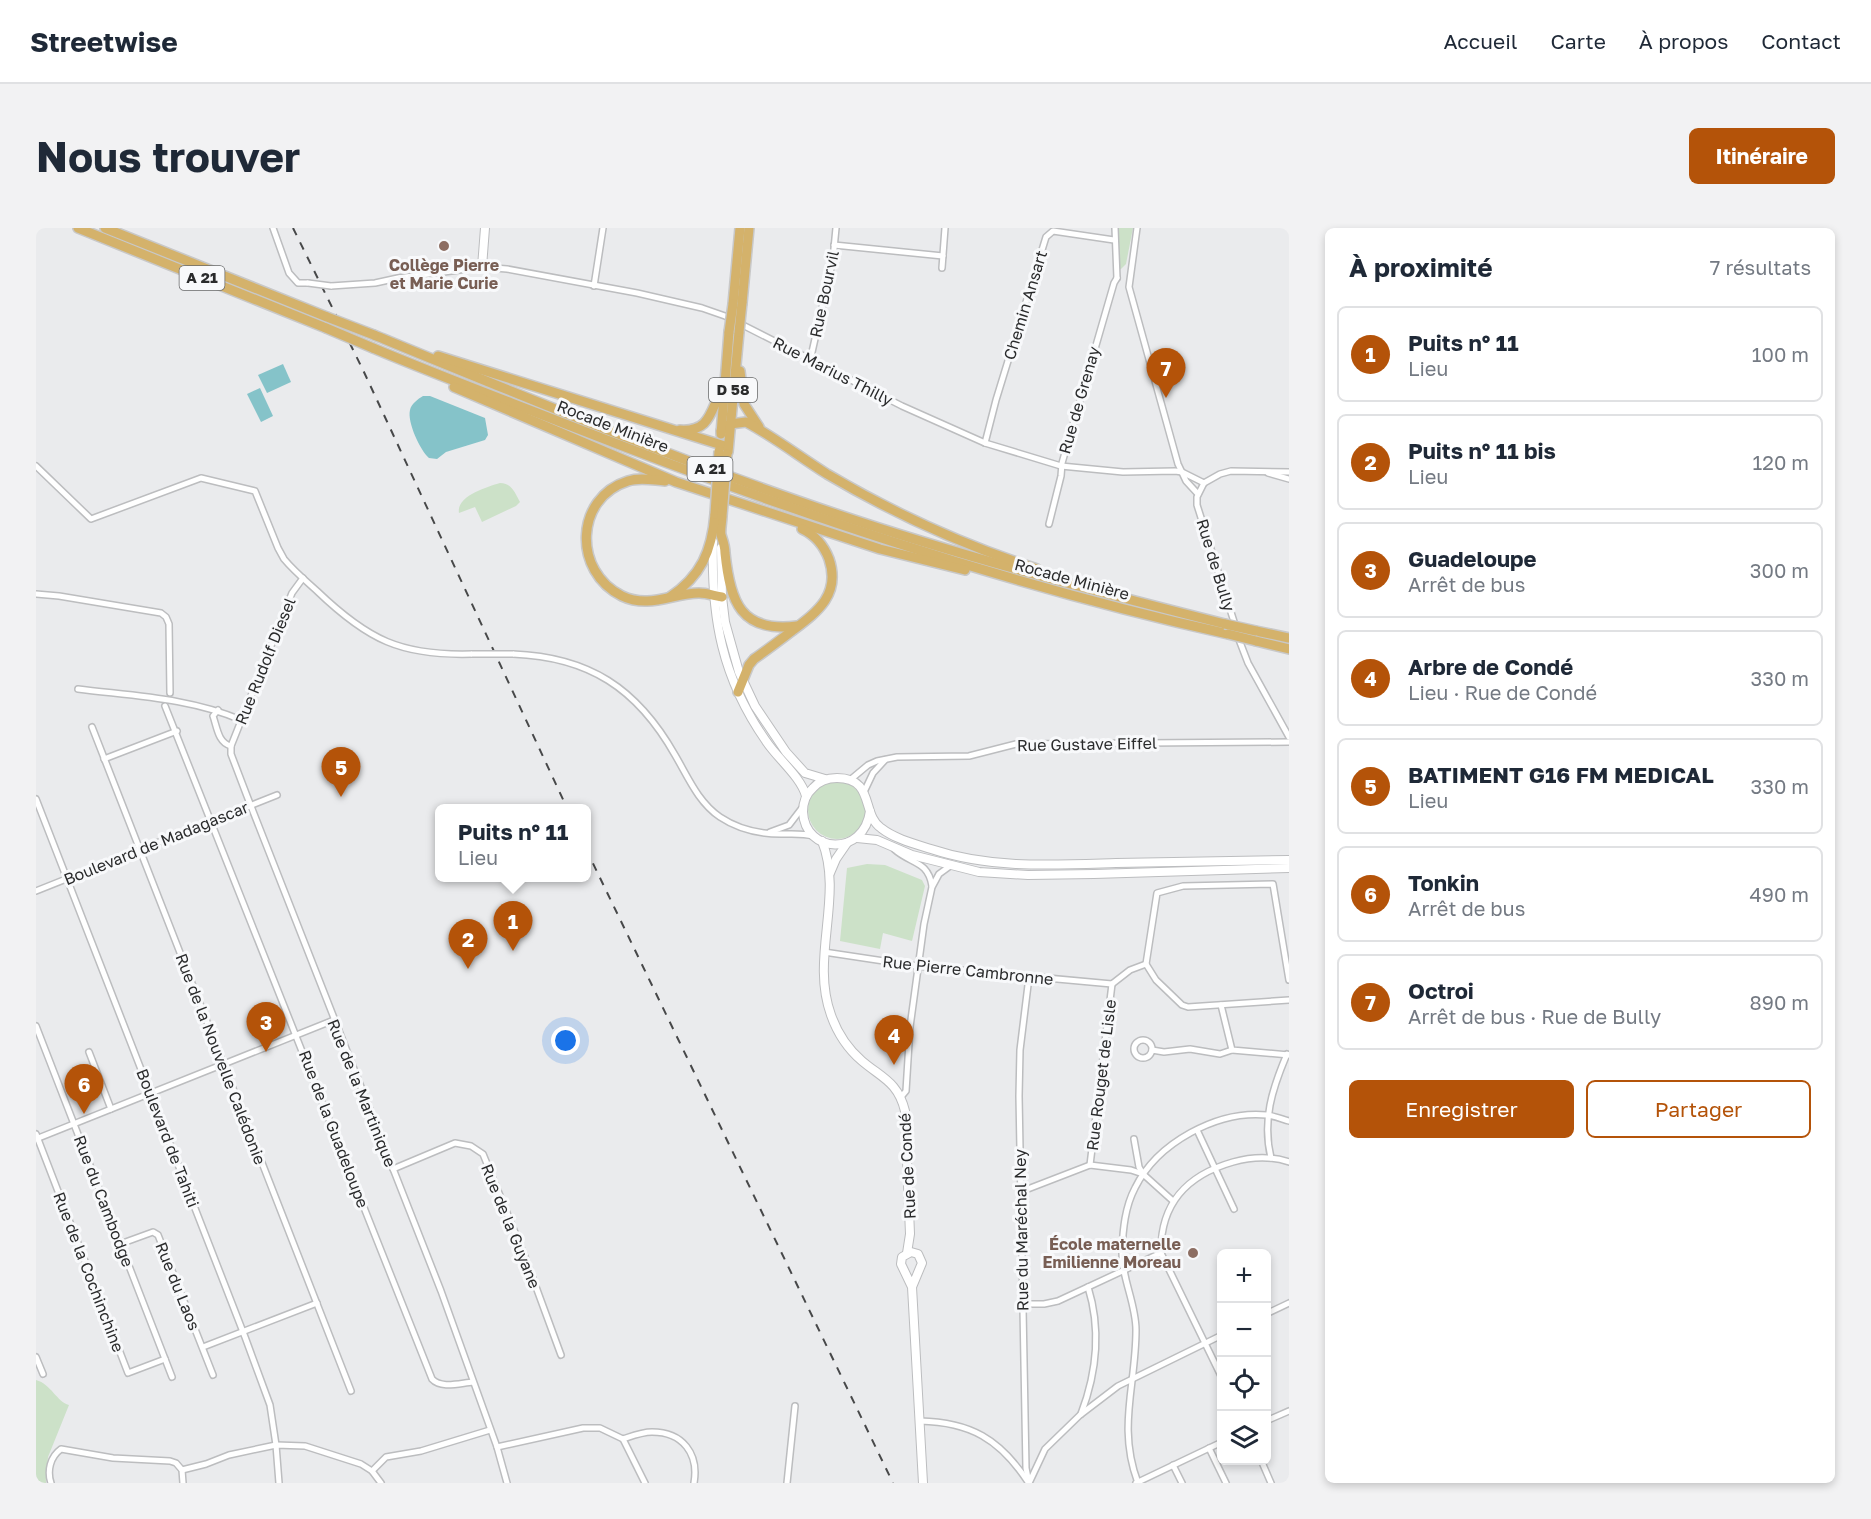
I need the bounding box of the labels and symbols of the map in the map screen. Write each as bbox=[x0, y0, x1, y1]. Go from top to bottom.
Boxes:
marker: Collège Pierre et Marie Curie bbox=[437, 239, 451, 253]
street label: Chemin Ansart bbox=[999, 248, 1051, 362]
street label: Rue Bourvil bbox=[805, 249, 843, 339]
place label: Collège Pierre et Marie Curie bbox=[389, 255, 499, 293]
road number: A 21 bbox=[180, 266, 224, 290]
street label: Rue Marius Thilly bbox=[770, 332, 896, 410]
street label: Rue de Grenay bbox=[1054, 344, 1104, 456]
pin: 7 bbox=[1146, 348, 1186, 398]
road number: D 58 bbox=[709, 378, 757, 402]
street label: Rocade Minière bbox=[554, 396, 672, 456]
road number: A 21 bbox=[688, 457, 732, 481]
street label: Rue de Bully bbox=[1192, 516, 1240, 614]
street label: Rocade Minière bbox=[1012, 554, 1132, 604]
street label: Rue Rudolf Diesel bbox=[230, 594, 300, 728]
street label: Rue Gustave Eiffel bbox=[1017, 733, 1157, 755]
pin: 5 bbox=[322, 748, 360, 797]
street label: Boulevard de Madagascar bbox=[61, 797, 251, 889]
pin: 1 bbox=[494, 902, 532, 951]
pin: 2 bbox=[448, 920, 488, 969]
street label: Rue de la Nouvelle Calédonie bbox=[171, 951, 271, 1167]
street label: Rue Pierre Cambronne bbox=[882, 951, 1054, 989]
street label: Rue Rouget de Lisle bbox=[1082, 998, 1120, 1152]
pin: 3 bbox=[246, 1002, 286, 1052]
street label: Rue de la Martinique bbox=[323, 1016, 401, 1170]
pin: 4 bbox=[874, 1016, 914, 1065]
your location bbox=[551, 1026, 580, 1055]
street label: Rue de la Guadeloupe bbox=[295, 1047, 373, 1211]
pin: 6 bbox=[64, 1064, 104, 1114]
street label: Boulevard de Tahiti bbox=[132, 1066, 204, 1210]
street label: Rue de Condé bbox=[894, 1113, 920, 1219]
street label: Rue du Cambodge bbox=[70, 1132, 138, 1270]
street label: Rue du Maréchal Ney bbox=[1010, 1149, 1032, 1311]
street label: Rue de la Guyane bbox=[477, 1161, 545, 1291]
street label: Rue de la Cochinchine bbox=[49, 1189, 129, 1355]
place label: École maternelle Emilienne Moreau bbox=[1043, 1234, 1181, 1272]
street label: Rue du Laos bbox=[151, 1239, 205, 1333]
marker: École maternelle Emilienne Moreau bbox=[1186, 1246, 1200, 1260]

